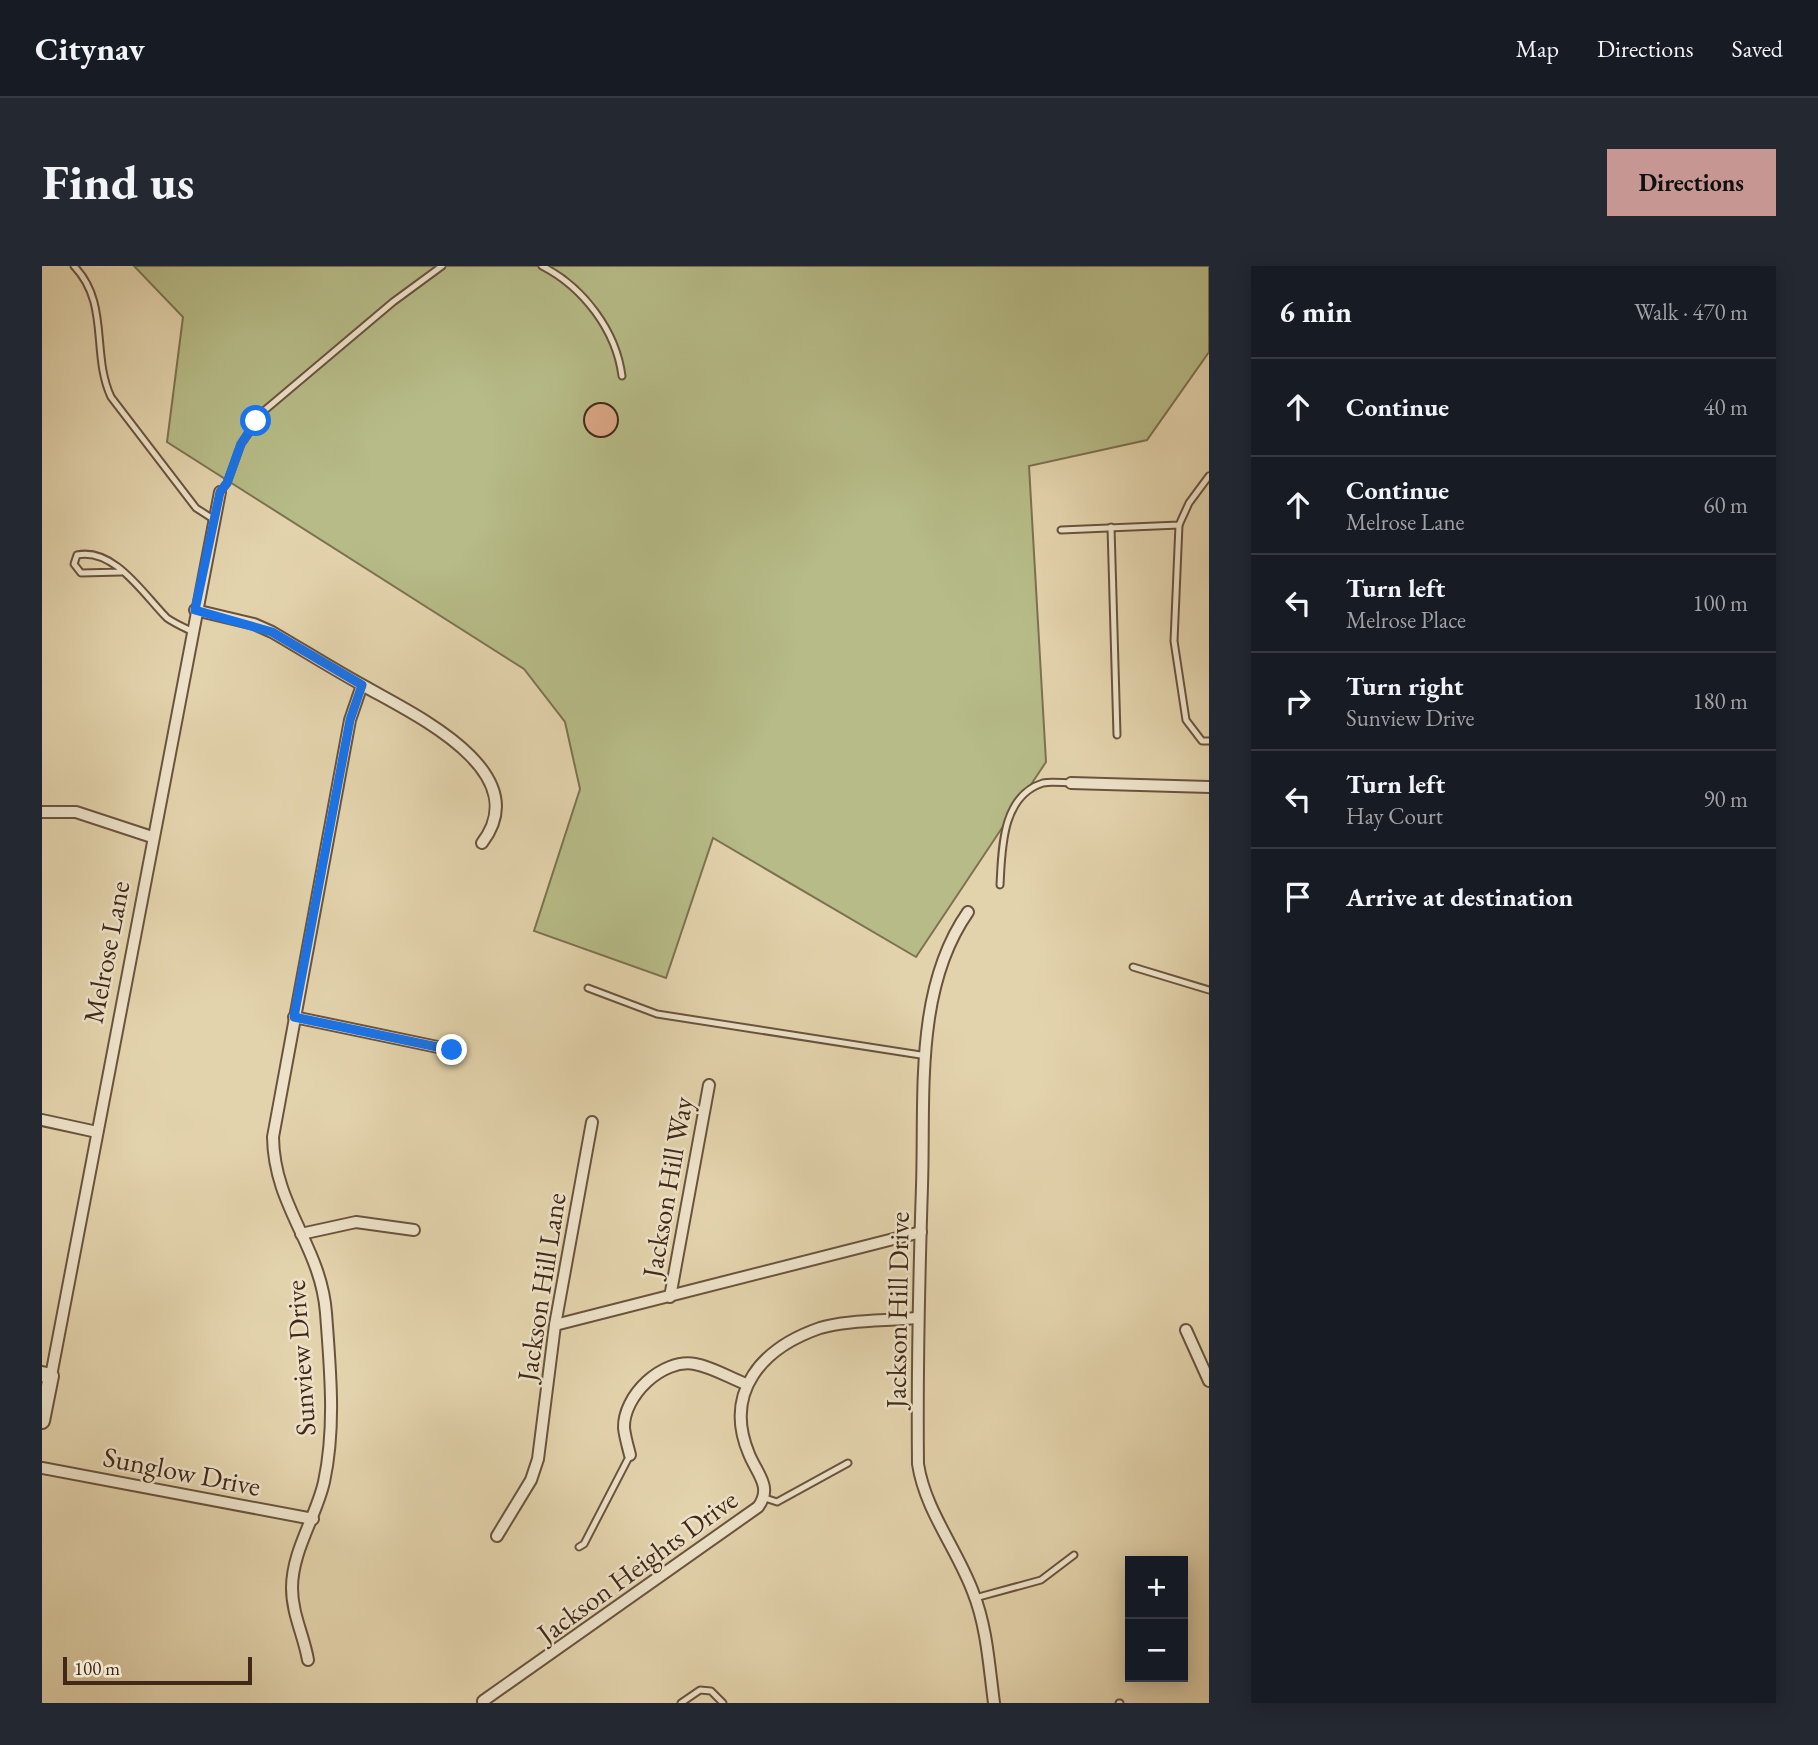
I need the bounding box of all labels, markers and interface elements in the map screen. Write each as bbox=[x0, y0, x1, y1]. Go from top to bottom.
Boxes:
text: Citynav bbox=[35, 27, 145, 70]
text: Map bbox=[1516, 33, 1559, 64]
text: Directions bbox=[1597, 33, 1694, 64]
text: Saved bbox=[1732, 33, 1783, 64]
button: Directions bbox=[1607, 149, 1776, 216]
text: Find us bbox=[42, 150, 194, 214]
text: 6 min bbox=[1279, 292, 1352, 331]
text: Walk · 470 m bbox=[1634, 297, 1748, 327]
icon: ahead bbox=[1279, 388, 1317, 426]
text: Continue bbox=[1346, 390, 1449, 424]
text: 40 m bbox=[1703, 392, 1748, 422]
route start bbox=[240, 405, 271, 436]
text: Continue bbox=[1346, 473, 1449, 507]
icon: ahead bbox=[1279, 486, 1317, 524]
text: 60 m bbox=[1703, 490, 1748, 520]
text: Melrose Lane bbox=[1346, 507, 1465, 537]
text: Turn left bbox=[1346, 571, 1445, 605]
icon: left bbox=[1279, 584, 1317, 622]
text: 100 m bbox=[1692, 588, 1748, 618]
text: Melrose Place bbox=[1346, 605, 1466, 635]
text: Turn right bbox=[1346, 669, 1464, 703]
icon: right bbox=[1279, 682, 1317, 720]
text: 180 m bbox=[1692, 686, 1748, 716]
text: Sunview Drive bbox=[1346, 703, 1475, 733]
text: Turn left bbox=[1346, 767, 1445, 801]
icon: left bbox=[1279, 780, 1317, 818]
text: 90 m bbox=[1703, 784, 1748, 814]
text: Hay Court bbox=[1346, 801, 1443, 831]
street label: Melrose Lane bbox=[75, 878, 137, 1026]
icon: arrive bbox=[1279, 878, 1317, 916]
text: Arrive at destination bbox=[1346, 880, 1573, 914]
route end bbox=[436, 1034, 467, 1065]
street label: Jackson Hill Way bbox=[633, 1093, 701, 1282]
street label: Jackson Hill Lane bbox=[508, 1190, 574, 1386]
street label: Jackson Hill Drive bbox=[877, 1211, 917, 1411]
street label: Sunview Drive bbox=[277, 1279, 323, 1437]
street label: Sunglow Drive bbox=[100, 1438, 264, 1504]
street label: Jackson Heights Drive bbox=[528, 1481, 744, 1652]
map controls bbox=[1125, 1556, 1188, 1682]
button: + bbox=[1125, 1556, 1188, 1619]
button: − bbox=[1125, 1619, 1188, 1682]
scale bar bbox=[63, 1654, 252, 1686]
text: 100 m bbox=[74, 1656, 120, 1681]

